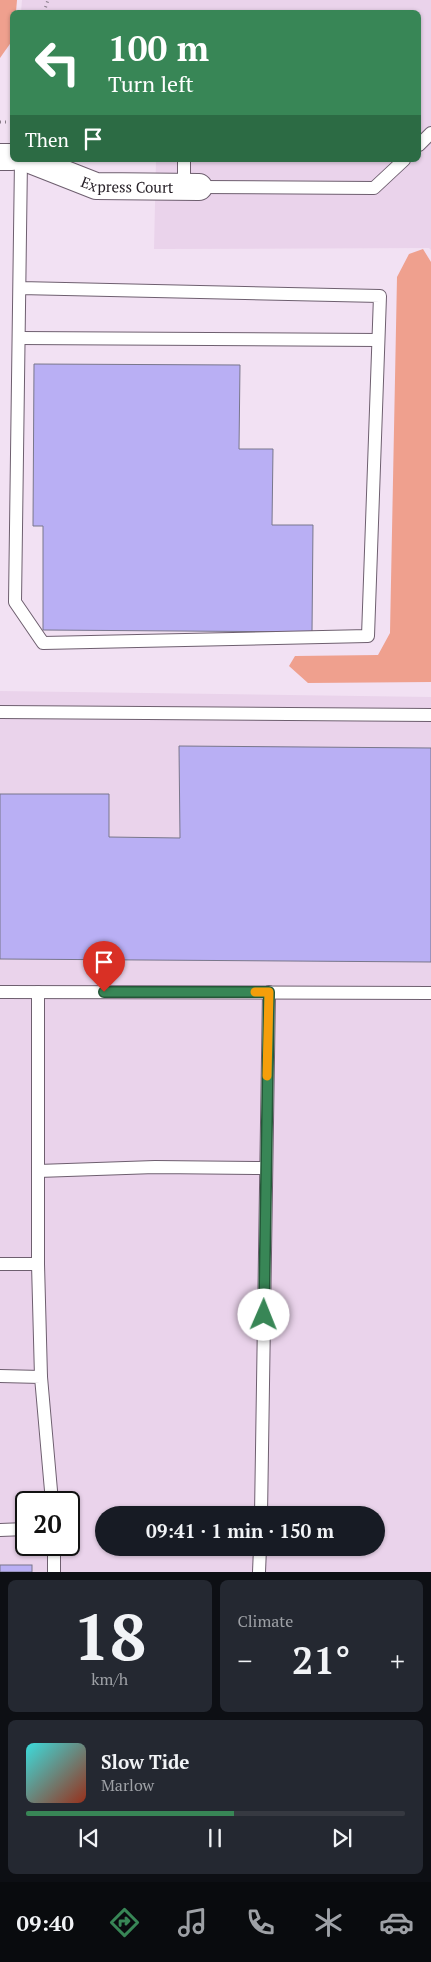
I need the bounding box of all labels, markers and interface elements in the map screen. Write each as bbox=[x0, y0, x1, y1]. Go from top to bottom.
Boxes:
text: 100 m bbox=[108, 25, 209, 71]
icon: left bbox=[25, 30, 90, 95]
text: Turn left bbox=[108, 69, 194, 98]
icon: arrive bbox=[79, 125, 107, 153]
text: Then bbox=[25, 127, 69, 152]
street label: Express Court bbox=[78, 171, 174, 197]
pin bbox=[83, 941, 125, 992]
icon: arrive bbox=[90, 948, 118, 976]
position arrow bbox=[237, 1288, 289, 1340]
speed limit sign: 20 bbox=[15, 1491, 80, 1556]
text: 09:41 · 1 min · 150 m bbox=[146, 1518, 334, 1543]
text: 18 bbox=[73, 1592, 146, 1679]
text: Climate bbox=[238, 1610, 293, 1632]
text: 21° bbox=[292, 1635, 351, 1685]
text: − bbox=[238, 1642, 252, 1679]
text: + bbox=[390, 1642, 405, 1679]
text: km/h bbox=[91, 1668, 128, 1690]
text: Slow Tide bbox=[101, 1749, 190, 1774]
text: Marlow bbox=[101, 1774, 154, 1796]
icon: previous bbox=[75, 1824, 103, 1852]
icon: pause bbox=[201, 1824, 229, 1852]
icon: next bbox=[328, 1824, 356, 1852]
icon: directions bbox=[107, 1905, 142, 1940]
icon: music bbox=[175, 1905, 210, 1940]
icon: phone bbox=[243, 1905, 278, 1940]
icon: climate bbox=[311, 1905, 346, 1940]
icon: car bbox=[379, 1905, 414, 1940]
text: 09:40 bbox=[17, 1908, 74, 1937]

